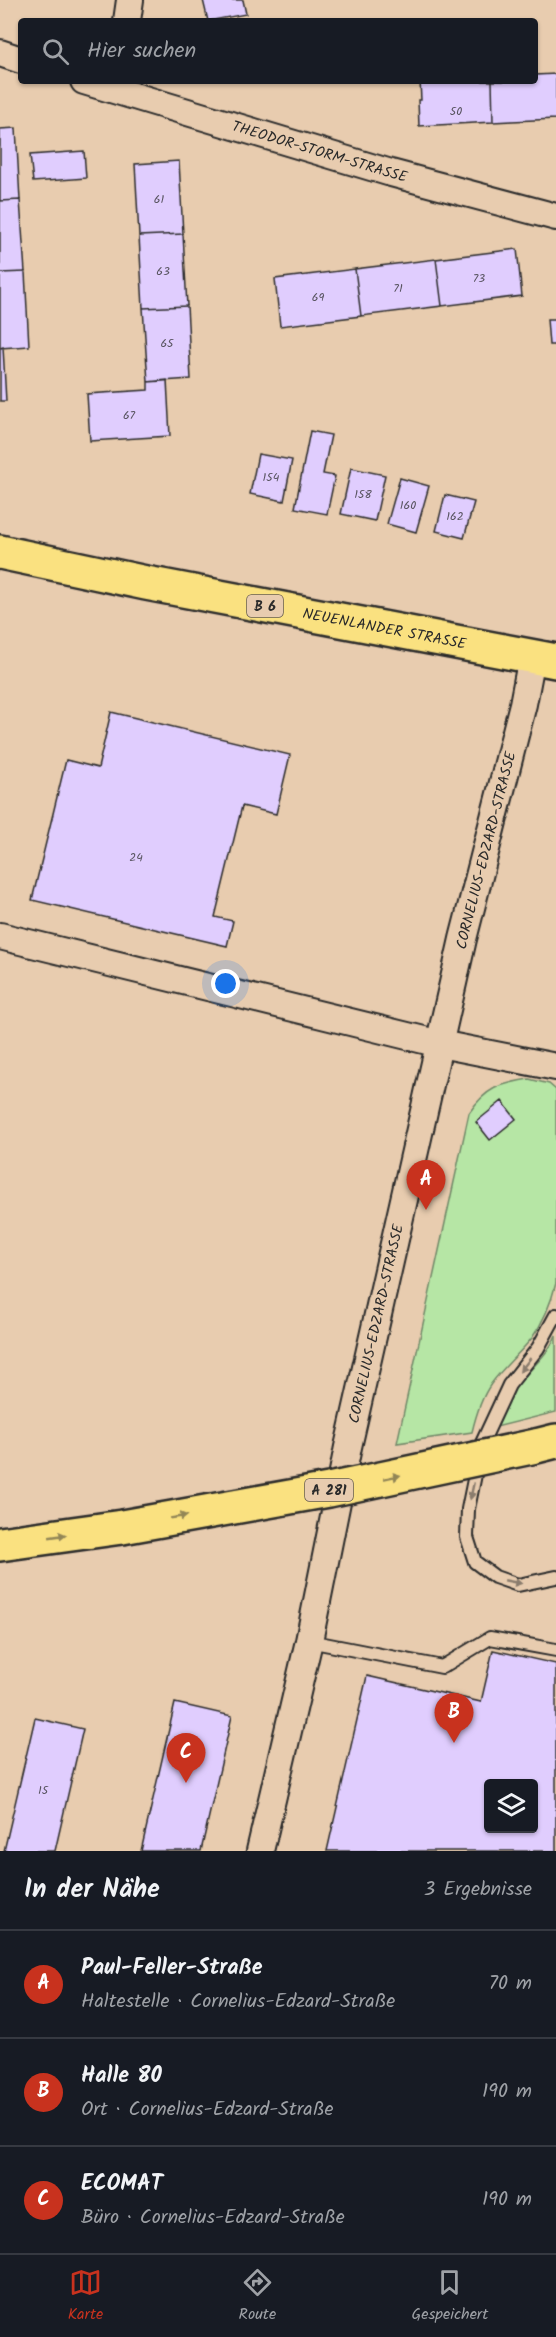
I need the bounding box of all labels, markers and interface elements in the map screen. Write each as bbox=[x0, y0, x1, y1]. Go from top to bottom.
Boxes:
search box bbox=[18, 18, 538, 84]
text: Hier suchen bbox=[87, 34, 196, 69]
icon: search bbox=[39, 35, 72, 68]
house number: 50 bbox=[450, 102, 462, 121]
street label: THEODOR-STORM-STRASSE bbox=[229, 115, 411, 190]
house number: 61 bbox=[154, 190, 164, 209]
house number: 63 bbox=[156, 262, 170, 281]
house number: 73 bbox=[473, 269, 485, 288]
house number: 71 bbox=[393, 279, 403, 298]
house number: 69 bbox=[312, 288, 324, 307]
house number: 65 bbox=[160, 334, 175, 353]
house number: 67 bbox=[123, 406, 136, 425]
house number: 154 bbox=[263, 468, 280, 487]
house number: 158 bbox=[354, 485, 372, 504]
house number: 160 bbox=[400, 496, 416, 515]
house number: 162 bbox=[446, 507, 464, 526]
road number: B 6 bbox=[247, 595, 283, 617]
street label: NEUENLANDER STRASSE bbox=[300, 602, 469, 657]
street label: CORNELIUS-EDZARD-STRASSE bbox=[450, 748, 524, 952]
house number: 24 bbox=[129, 848, 143, 867]
your location bbox=[211, 969, 240, 998]
pin: A bbox=[406, 1160, 446, 1210]
street label: CORNELIUS-EDZARD-STRASSE bbox=[343, 1221, 411, 1426]
one-way arrow bbox=[519, 1357, 531, 1372]
one-way arrow bbox=[382, 1472, 401, 1482]
road number: A 281 bbox=[305, 1479, 353, 1501]
one-way arrow bbox=[466, 1482, 476, 1500]
one-way arrow bbox=[170, 1512, 189, 1521]
one-way arrow bbox=[48, 1531, 67, 1540]
one-way arrow bbox=[504, 1578, 523, 1587]
pin: B bbox=[434, 1694, 474, 1743]
pin: C bbox=[166, 1734, 206, 1783]
map controls bbox=[484, 1779, 538, 1833]
button: layers bbox=[484, 1779, 538, 1833]
house number: 15 bbox=[38, 1781, 50, 1800]
text: In der Nähe bbox=[24, 1869, 160, 1911]
text: 3 Ergebnisse bbox=[424, 1874, 532, 1906]
text: Paul-Feller-Straße bbox=[81, 1951, 262, 1986]
text: A bbox=[37, 1968, 50, 2000]
text: 70 m bbox=[489, 1968, 532, 2000]
text: Haltestelle · Cornelius-Edzard-Straße bbox=[81, 1986, 395, 2018]
text: Halle 80 bbox=[81, 2059, 162, 2094]
text: B bbox=[37, 2076, 50, 2108]
text: 190 m bbox=[482, 2076, 532, 2108]
text: Ort · Cornelius-Edzard-Straße bbox=[81, 2094, 333, 2126]
text: ECOMAT bbox=[81, 2167, 163, 2202]
text: C bbox=[37, 2184, 50, 2216]
text: 190 m bbox=[482, 2184, 532, 2216]
text: Büro · Cornelius-Edzard-Straße bbox=[81, 2202, 345, 2234]
tab: Karte bbox=[68, 2266, 103, 2327]
tab: Route bbox=[239, 2266, 276, 2327]
tab: Gespeichert bbox=[412, 2266, 488, 2327]

